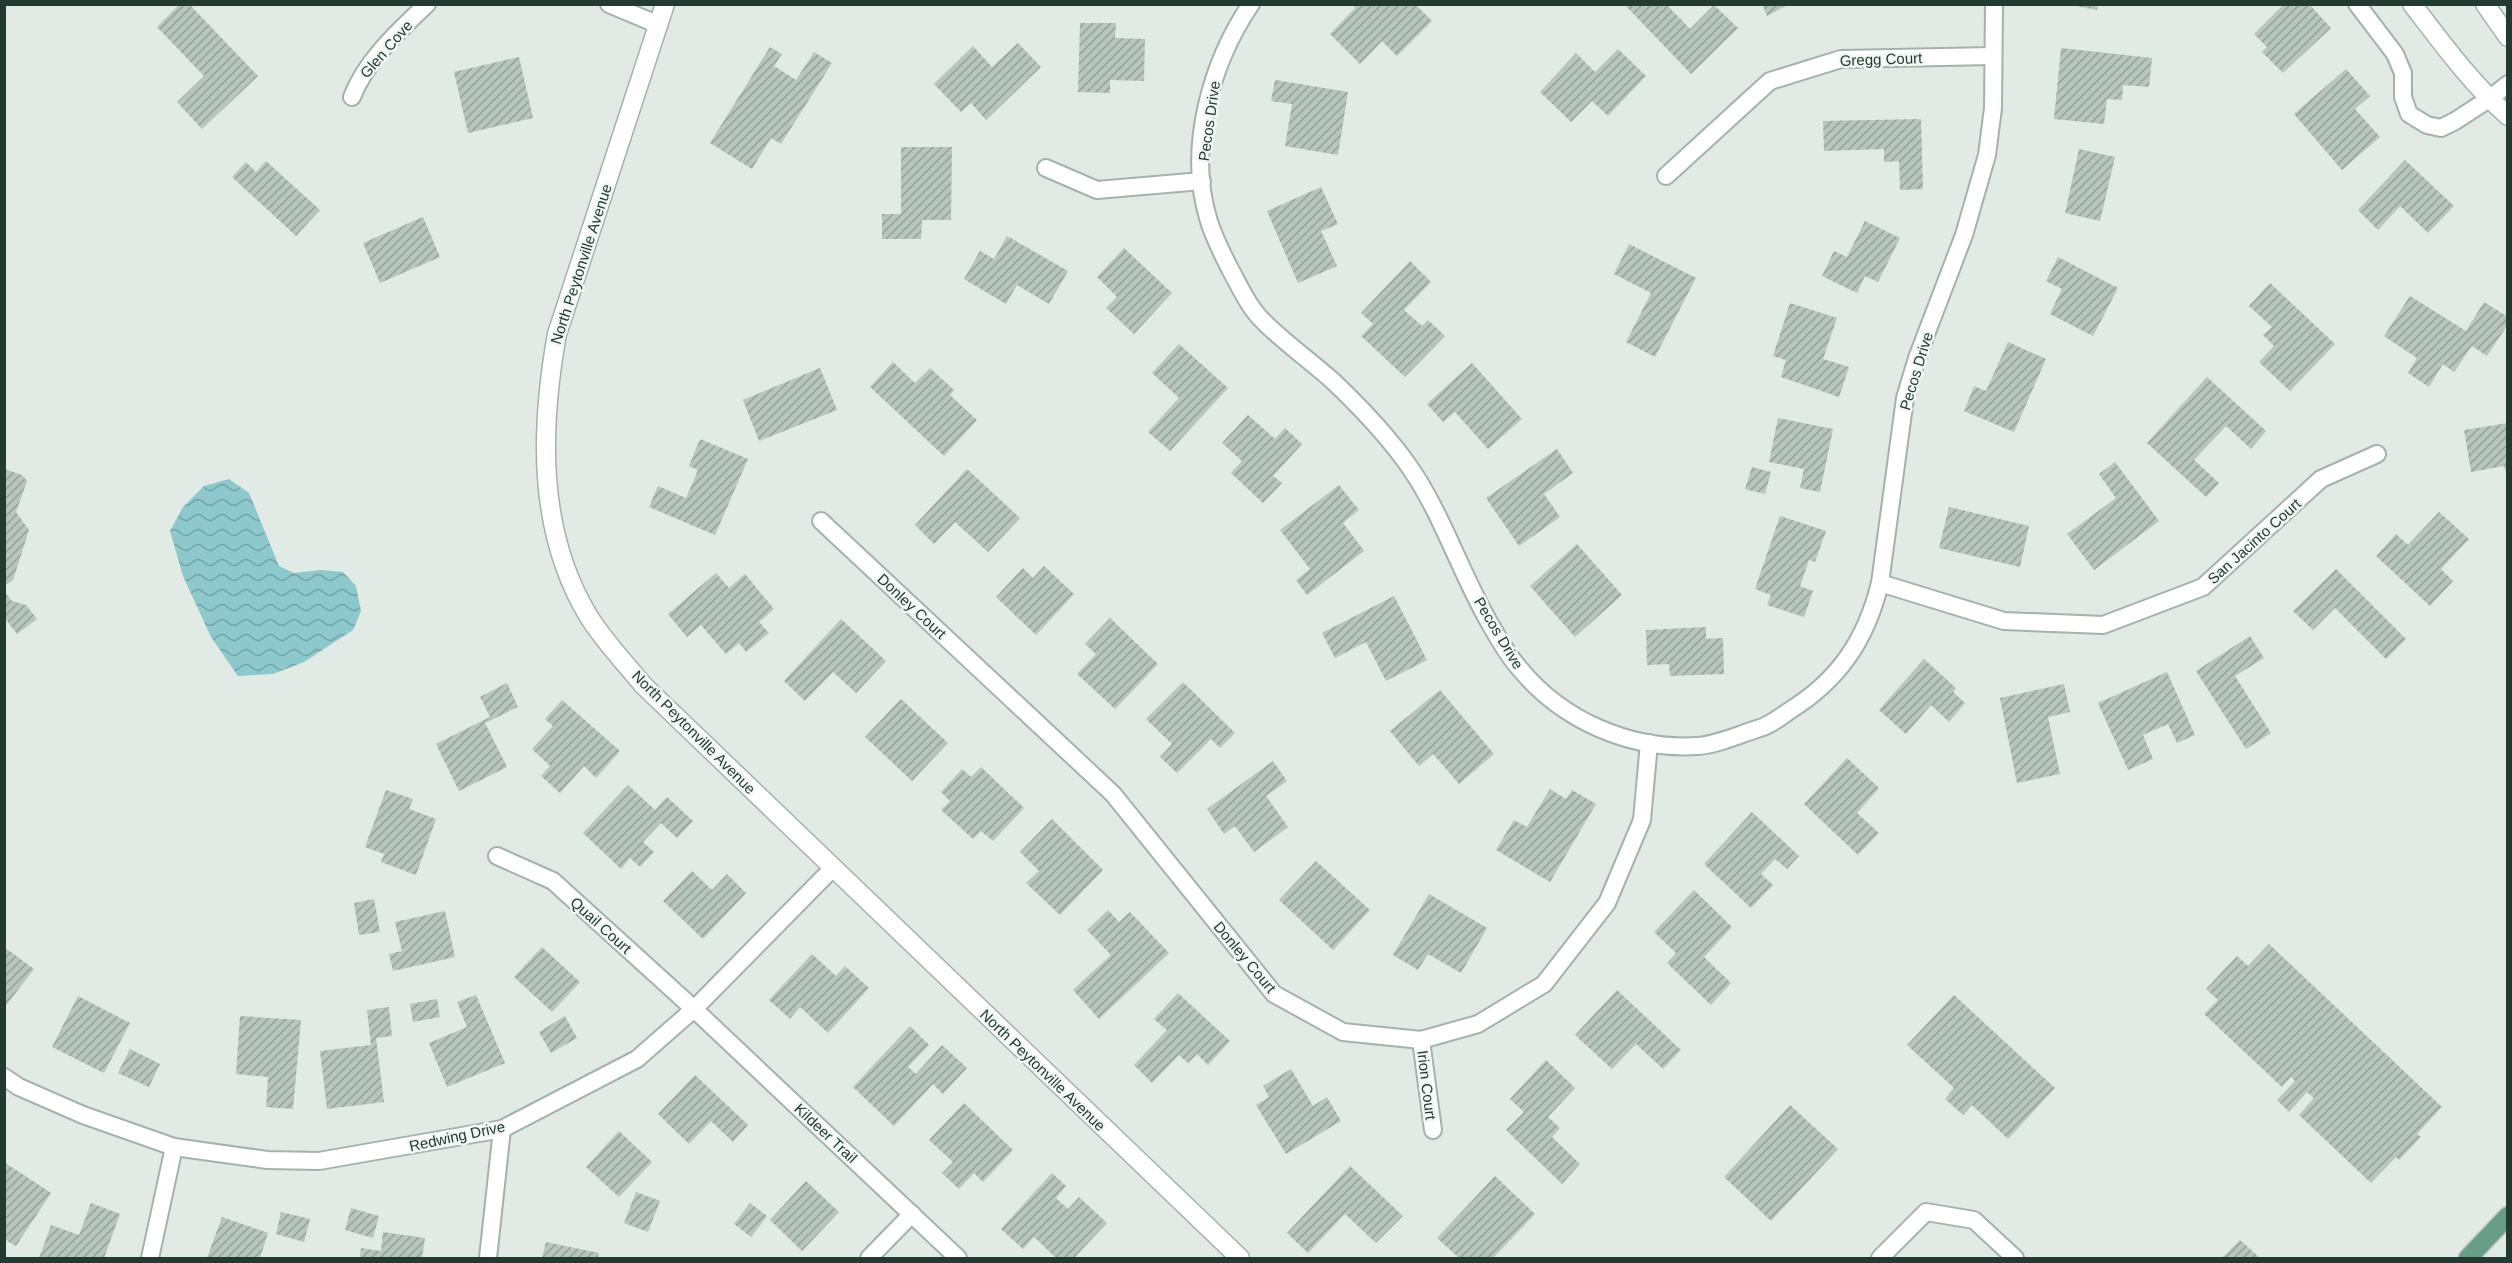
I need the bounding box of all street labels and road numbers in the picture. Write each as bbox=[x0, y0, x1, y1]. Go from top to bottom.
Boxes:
street label: Glen Cove bbox=[356, 17, 416, 81]
street label: Gregg Court bbox=[1839, 49, 1923, 69]
street label: Pecos Drive bbox=[1195, 80, 1223, 162]
street label: North Peytonville Avenue bbox=[547, 182, 615, 346]
street label: Pecos Drive bbox=[1896, 330, 1936, 412]
street label: San Jacinto Court bbox=[2204, 494, 2305, 587]
street label: Donley Court bbox=[874, 570, 950, 643]
street label: Pecos Drive bbox=[1471, 594, 1527, 672]
street label: North Peytonville Avenue bbox=[629, 667, 759, 797]
street label: Quail Court bbox=[567, 893, 635, 957]
street label: Donley Court bbox=[1210, 918, 1280, 997]
street label: North Peytonville Avenue bbox=[977, 1006, 1109, 1134]
street label: Irion Court bbox=[1414, 1049, 1440, 1122]
street label: Kildeer Trail bbox=[791, 1100, 861, 1166]
street label: Redwing Drive bbox=[408, 1118, 506, 1154]

